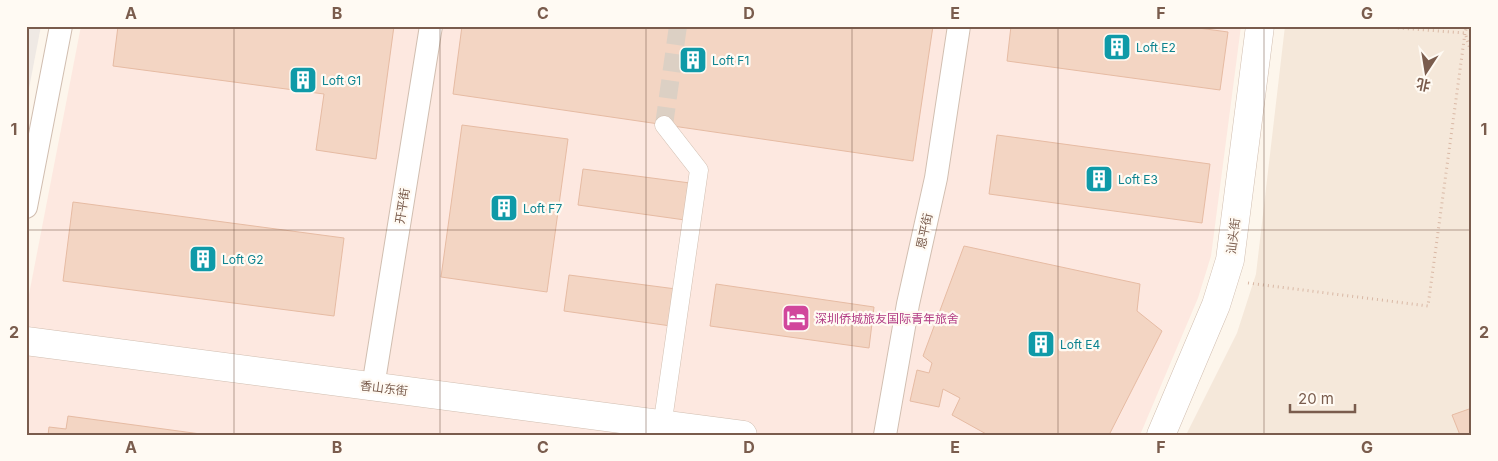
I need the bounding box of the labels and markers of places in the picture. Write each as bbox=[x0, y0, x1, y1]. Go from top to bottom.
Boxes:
building icon: Loft E2 bbox=[1102, 32, 1132, 62]
place label: Loft E2 bbox=[1136, 40, 1176, 55]
building icon: Loft F1 bbox=[678, 45, 708, 75]
place label: Loft F1 bbox=[712, 53, 749, 68]
building icon: Loft G1 bbox=[288, 65, 318, 95]
place label: Loft G1 bbox=[322, 73, 361, 88]
building icon: Loft E3 bbox=[1084, 164, 1114, 194]
place label: Loft E3 bbox=[1118, 172, 1158, 187]
building icon: Loft F7 bbox=[489, 193, 519, 223]
place label: Loft F7 bbox=[523, 201, 562, 216]
building icon: Loft G2 bbox=[188, 244, 218, 274]
place label: Loft G2 bbox=[222, 252, 264, 267]
hotel icon: 深圳侨城旅友国际青年旅舍 bbox=[781, 303, 811, 333]
place label: 深圳侨城旅友国际青年旅舍 bbox=[815, 311, 959, 326]
building icon: Loft E4 bbox=[1026, 329, 1056, 359]
place label: Loft E4 bbox=[1060, 337, 1101, 352]

